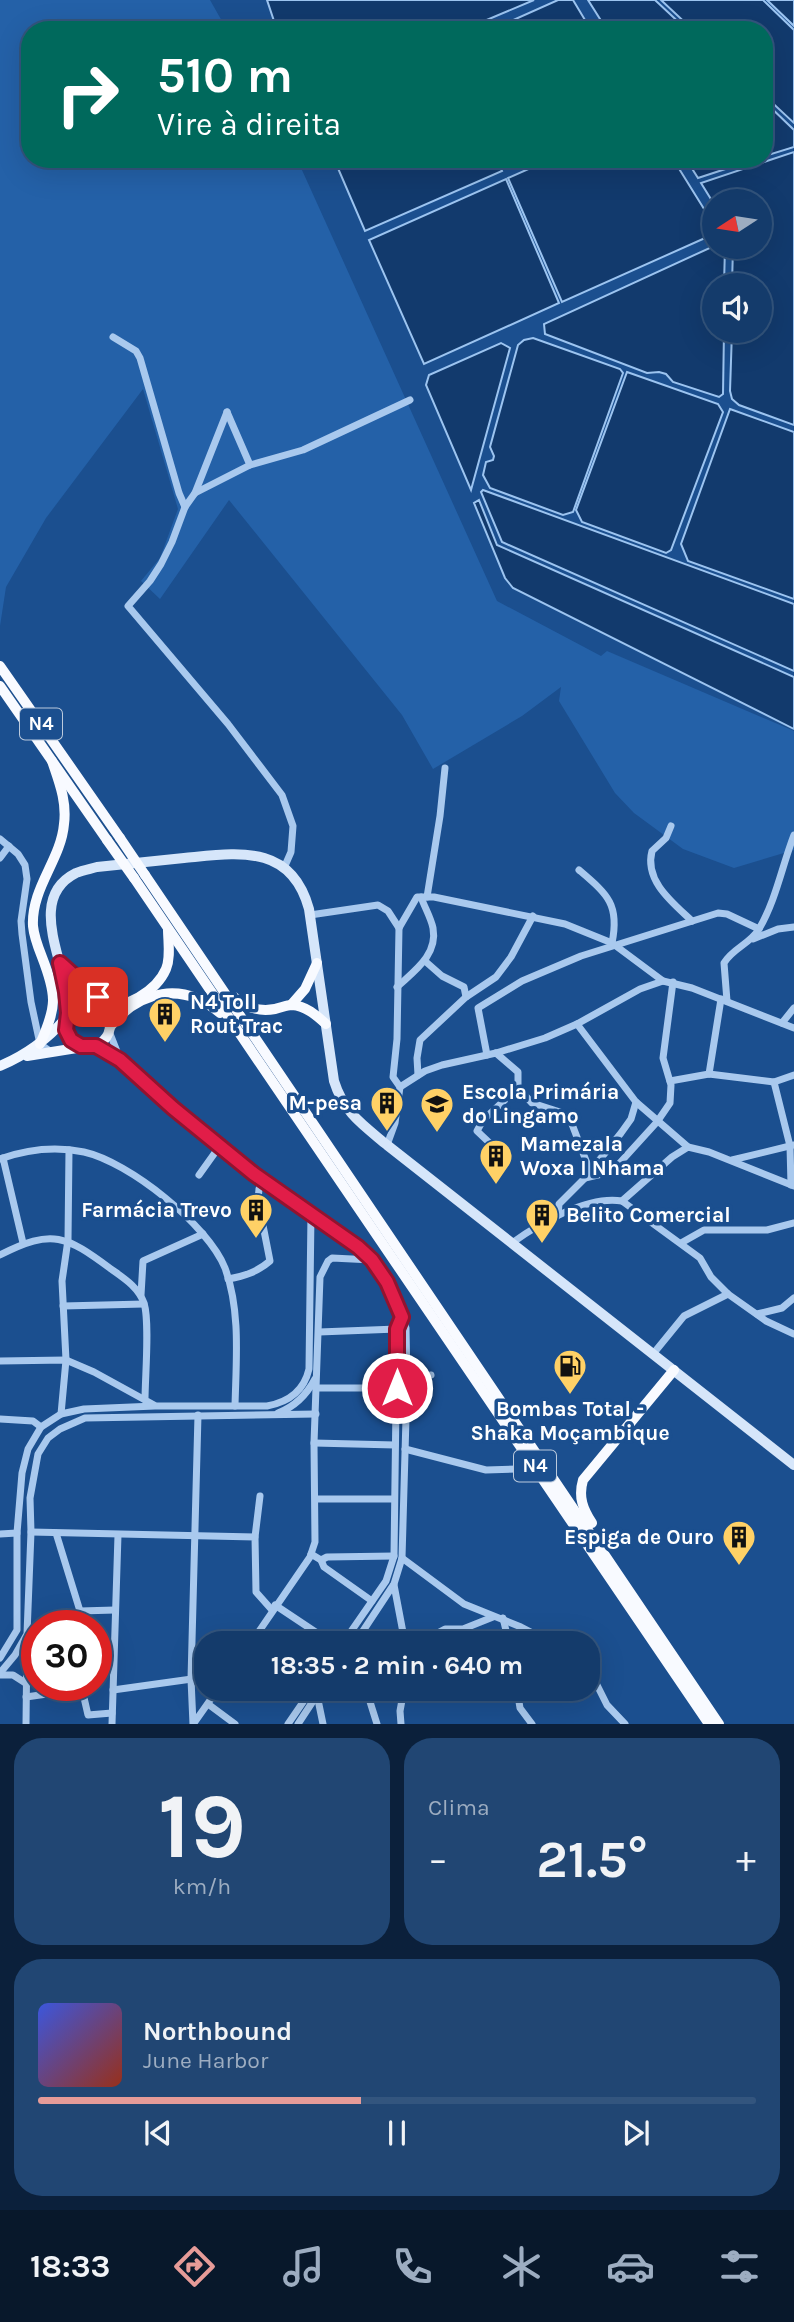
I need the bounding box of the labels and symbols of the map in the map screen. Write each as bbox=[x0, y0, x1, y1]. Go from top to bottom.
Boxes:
north arrow bbox=[702, 189, 772, 259]
road number: N4 bbox=[20, 708, 62, 740]
pin bbox=[68, 967, 128, 1027]
place label: N4 Toll Rout Trac bbox=[190, 990, 283, 1038]
building icon: N4 Toll Rout Trac bbox=[146, 995, 184, 1044]
place label: Escola Primária do Lingamo bbox=[462, 1080, 619, 1128]
building icon: M-pesa bbox=[368, 1084, 406, 1133]
school or university icon: Escola Primária do Lingamo bbox=[418, 1085, 456, 1134]
place label: M-pesa bbox=[288, 1091, 362, 1115]
place label: Mamezala Woxa I Nhama bbox=[520, 1132, 665, 1180]
building icon: Mamezala Woxa I Nhama bbox=[477, 1137, 515, 1186]
building icon: Farmácia Trevo bbox=[237, 1191, 275, 1240]
building icon: Belito Comercial bbox=[523, 1196, 561, 1245]
place label: Farmácia Trevo bbox=[81, 1198, 232, 1222]
place label: Belito Comercial bbox=[566, 1203, 731, 1227]
fuel station icon: Bombas Total - Shaka Moçambique bbox=[551, 1347, 589, 1396]
position arrow bbox=[360, 1351, 434, 1425]
place label: Bombas Total - Shaka Moçambique bbox=[470, 1397, 670, 1446]
road number: N4 bbox=[514, 1450, 556, 1482]
building icon: Espiga de Ouro bbox=[720, 1518, 758, 1567]
place label: Espiga de Ouro bbox=[564, 1525, 714, 1549]
speed limit sign: 30 bbox=[21, 1610, 112, 1701]

